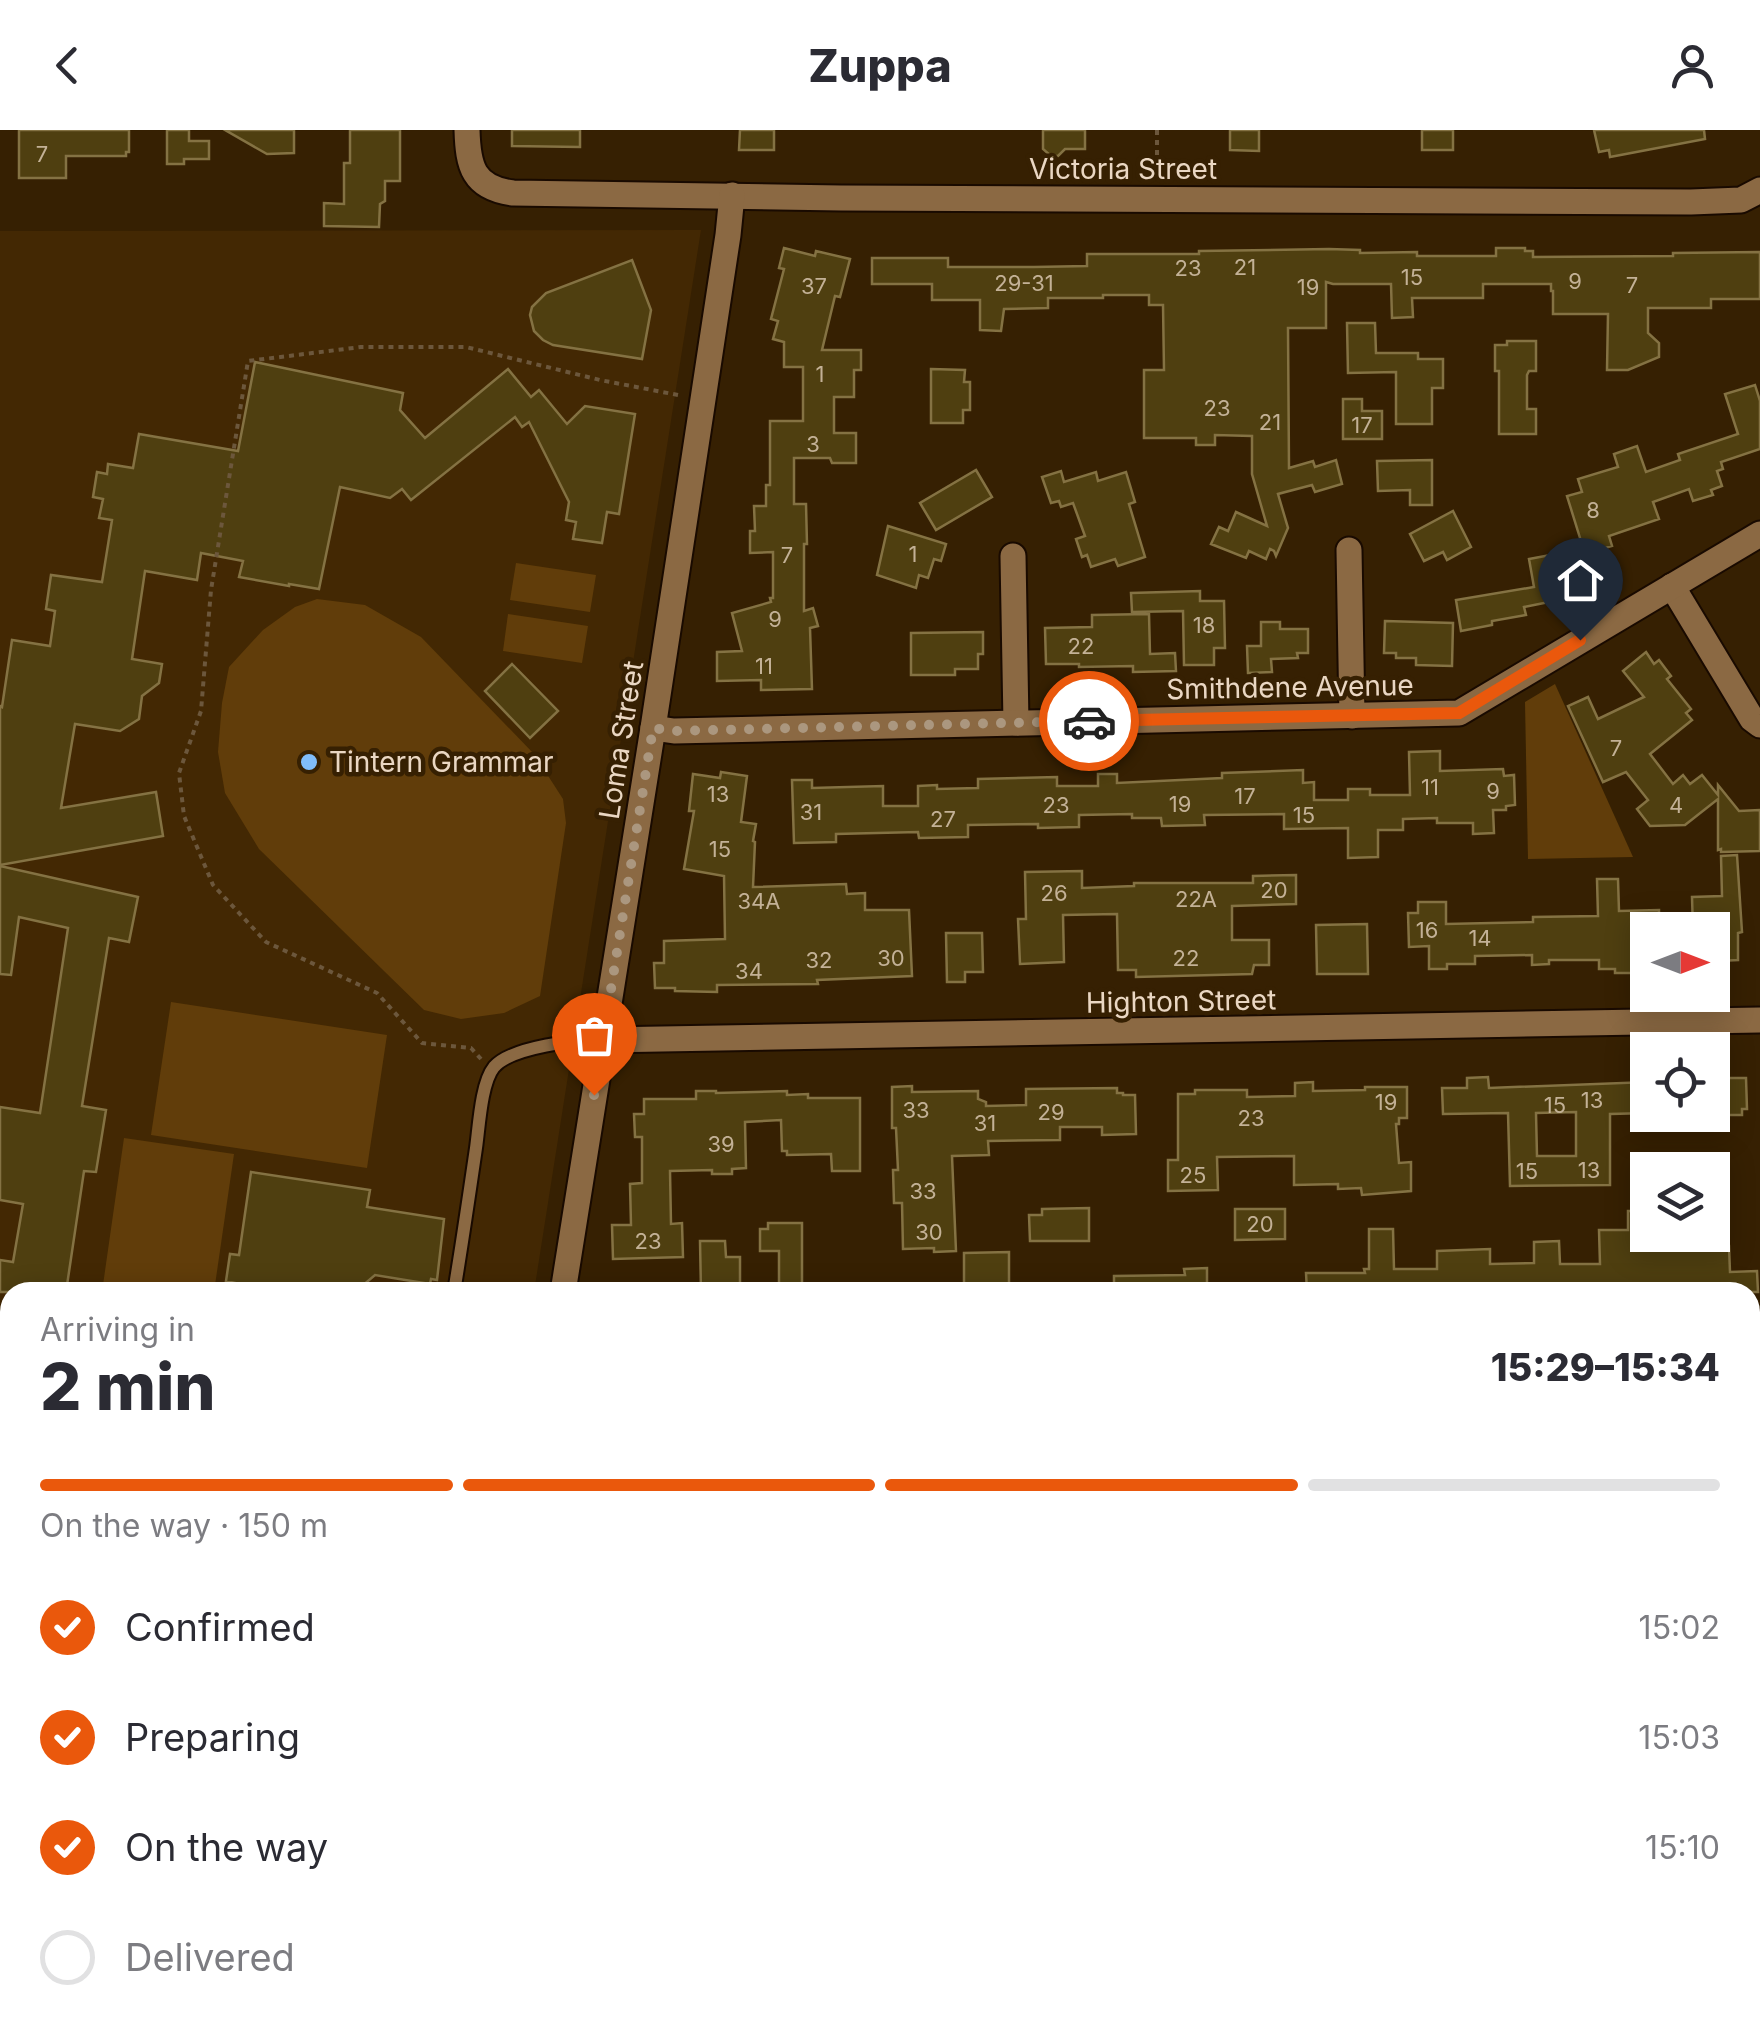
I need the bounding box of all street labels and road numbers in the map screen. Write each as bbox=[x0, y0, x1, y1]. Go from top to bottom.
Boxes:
street label: Victoria Street bbox=[1029, 152, 1217, 186]
street label: Loma Street bbox=[592, 658, 650, 822]
street label: Smithdene Avenue bbox=[1166, 668, 1414, 706]
street label: Highton Street bbox=[1086, 982, 1276, 1020]

